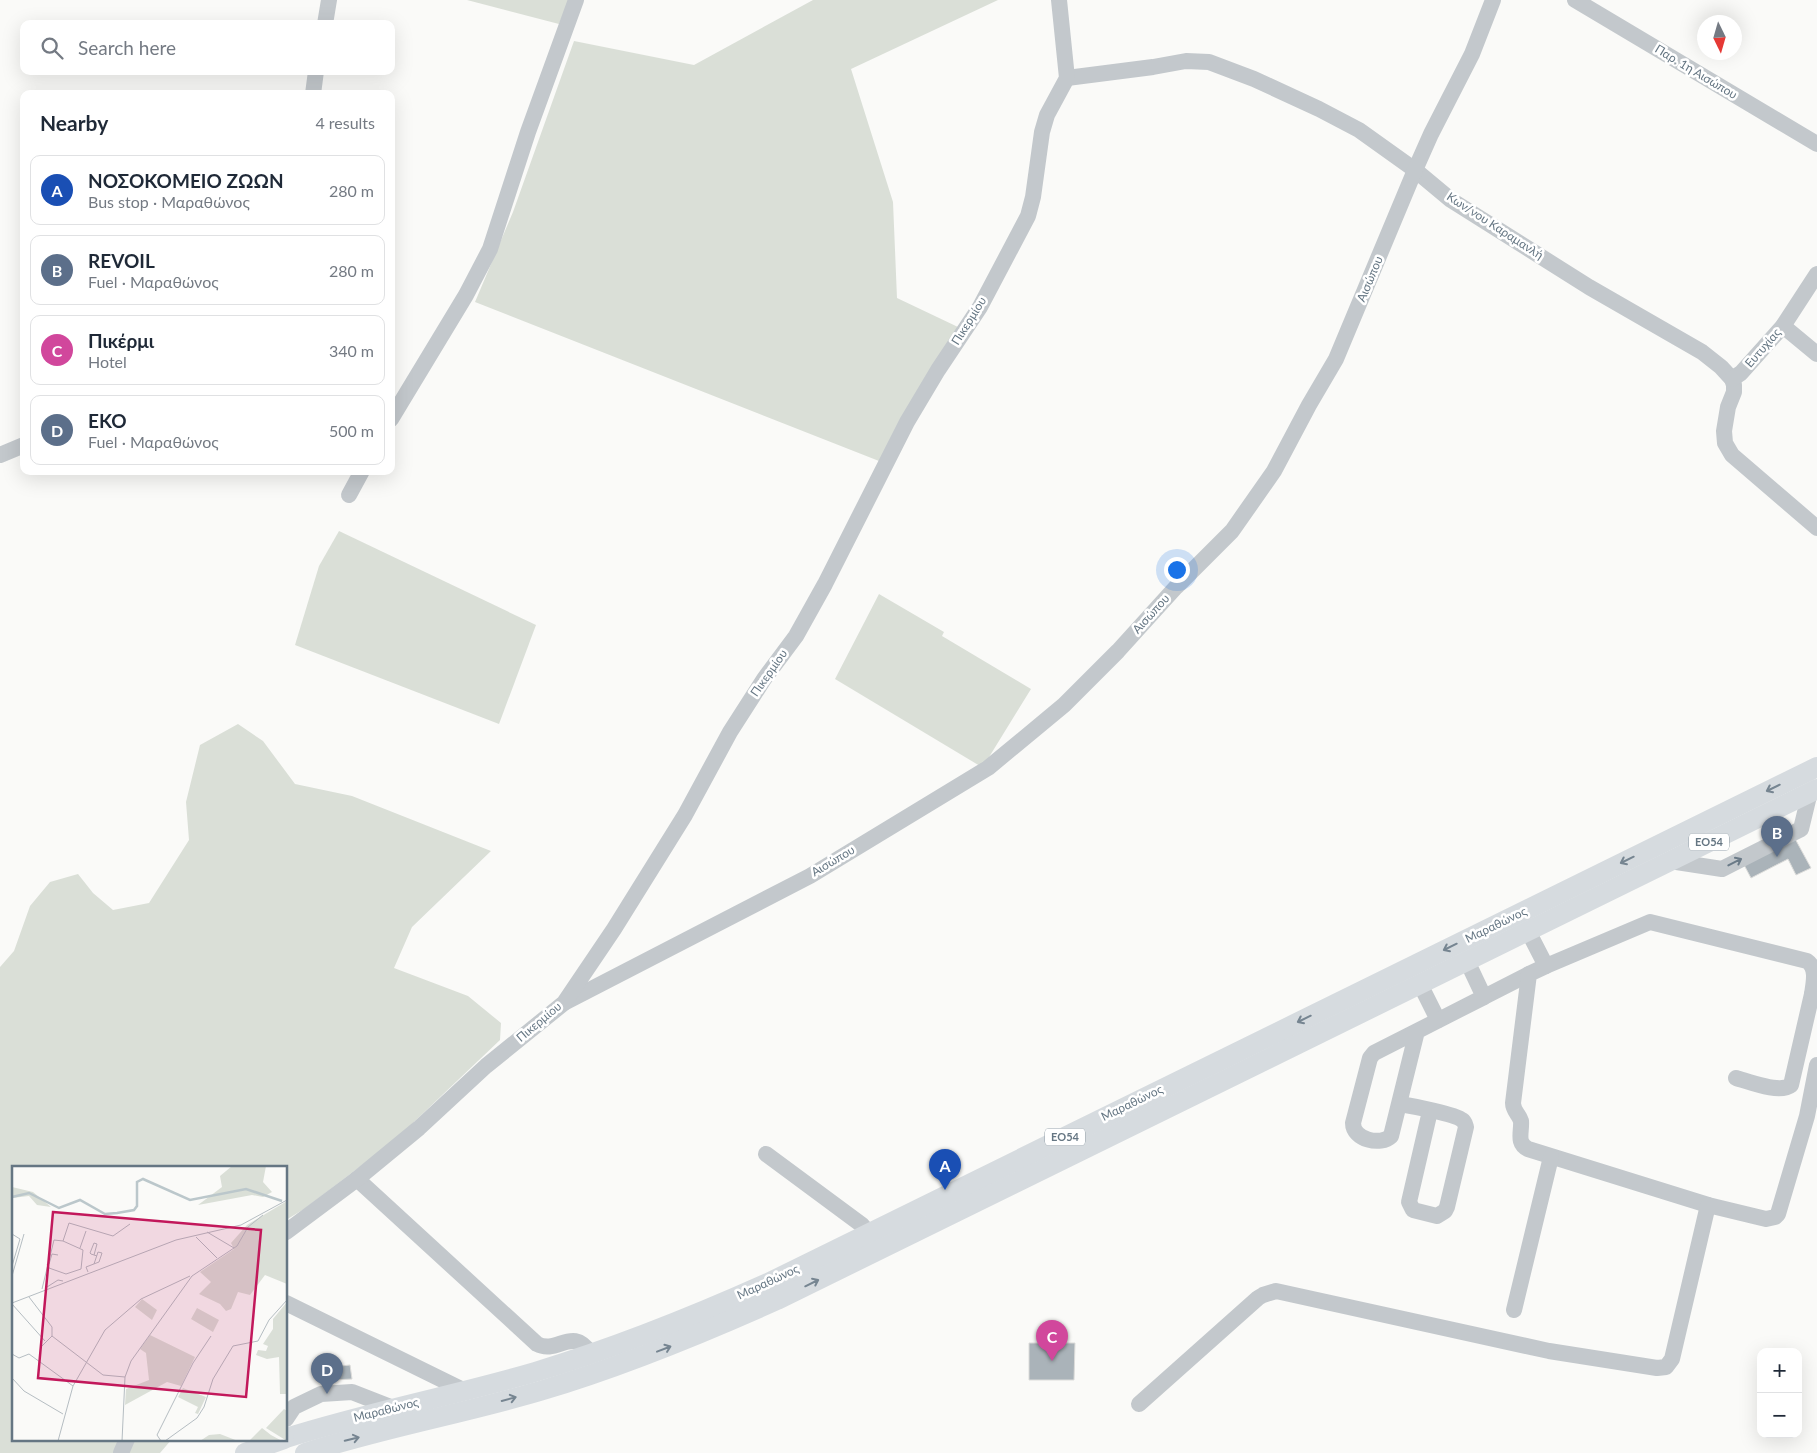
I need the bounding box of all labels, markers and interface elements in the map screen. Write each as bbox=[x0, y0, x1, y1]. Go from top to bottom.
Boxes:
north arrow bbox=[1697, 15, 1742, 60]
search box bbox=[20, 20, 395, 75]
icon: search bbox=[38, 34, 66, 62]
text: Search here bbox=[78, 36, 176, 59]
street label: Παρ. 1η Αισώπου bbox=[1652, 41, 1740, 102]
text: Nearby bbox=[40, 110, 108, 135]
text: 4 results bbox=[315, 113, 375, 132]
text: ΝΟΣΟΚΟΜΕΙΟ ΖΩΩΝ bbox=[88, 169, 284, 192]
text: A bbox=[51, 181, 63, 200]
text: 280 m bbox=[329, 181, 374, 200]
street label: Κων/νου Καραμανλή bbox=[1444, 189, 1546, 262]
text: Bus stop · Μαραθώνος bbox=[88, 192, 250, 211]
text: REVOIL bbox=[88, 249, 155, 272]
street label: Αισώπου bbox=[1353, 254, 1386, 304]
text: B bbox=[52, 261, 62, 280]
text: 280 m bbox=[329, 261, 374, 280]
text: Fuel · Μαραθώνος bbox=[88, 272, 219, 291]
street label: Πικερμίου bbox=[948, 294, 989, 348]
street label: Ευτυχίας bbox=[1742, 325, 1784, 370]
text: Πικέρμι bbox=[88, 329, 154, 352]
text: C bbox=[52, 341, 62, 360]
text: 340 m bbox=[329, 341, 374, 360]
text: Hotel bbox=[88, 352, 127, 371]
text: EKO bbox=[88, 409, 127, 432]
text: D bbox=[51, 421, 63, 440]
text: 500 m bbox=[329, 421, 374, 440]
text: Fuel · Μαραθώνος bbox=[88, 432, 219, 451]
your location bbox=[1164, 557, 1190, 583]
street label: Αισώπου bbox=[1129, 591, 1172, 637]
street label: Πικερμίου bbox=[747, 646, 790, 699]
one-way arrow bbox=[1766, 784, 1781, 793]
pin: B bbox=[1761, 816, 1793, 857]
road number: ΕΟ54 bbox=[1689, 834, 1729, 850]
street label: Αισώπου bbox=[808, 842, 857, 879]
one-way arrow bbox=[1620, 855, 1635, 865]
one-way arrow bbox=[1727, 857, 1742, 867]
street label: Μαραθώνος bbox=[1463, 903, 1529, 946]
one-way arrow bbox=[1443, 943, 1458, 952]
street label: Πικερμίου bbox=[513, 998, 564, 1045]
one-way arrow bbox=[1297, 1014, 1312, 1024]
street label: Μαραθώνος bbox=[1099, 1081, 1165, 1124]
road number: ΕΟ54 bbox=[1045, 1128, 1085, 1146]
pin: A bbox=[929, 1149, 961, 1190]
inset map bbox=[12, 1166, 288, 1440]
street label: Μαραθώνος bbox=[734, 1261, 801, 1302]
one-way arrow bbox=[804, 1278, 819, 1287]
pin: C bbox=[1036, 1320, 1068, 1361]
one-way arrow bbox=[656, 1344, 671, 1353]
map controls bbox=[1757, 1348, 1802, 1438]
button: + bbox=[1757, 1348, 1802, 1393]
pin: D bbox=[311, 1353, 343, 1394]
button: − bbox=[1757, 1393, 1802, 1438]
street label: Μαραθώνος bbox=[352, 1394, 420, 1425]
one-way arrow bbox=[501, 1394, 517, 1404]
one-way arrow bbox=[343, 1434, 359, 1443]

